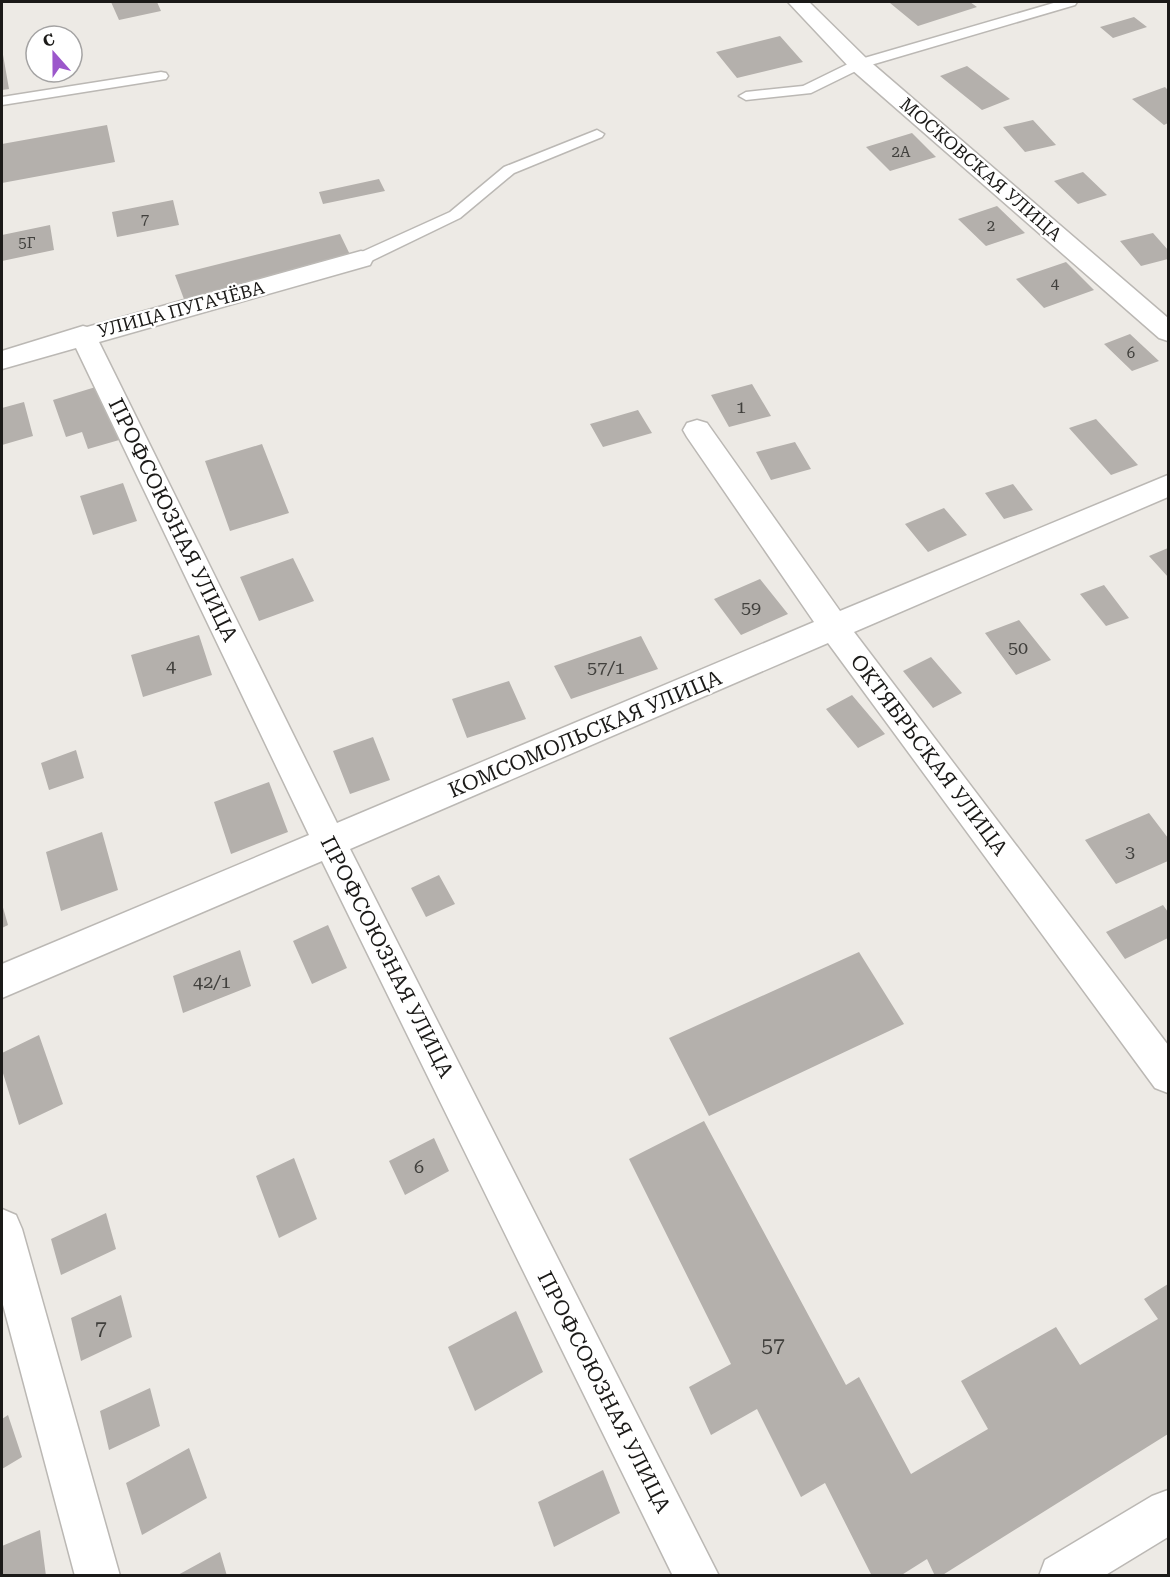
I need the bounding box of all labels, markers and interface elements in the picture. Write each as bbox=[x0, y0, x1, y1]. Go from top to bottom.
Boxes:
north arrow bbox=[24, 24, 84, 84]
text: С bbox=[40, 30, 57, 51]
street label: МОСКОВСКАЯ УЛИЦА bbox=[896, 93, 1066, 245]
house number: 2А bbox=[892, 143, 911, 161]
house number: 7 bbox=[141, 210, 149, 228]
house number: 2 bbox=[987, 217, 995, 235]
house number: 5Г bbox=[18, 234, 36, 252]
house number: 4 bbox=[1051, 275, 1060, 293]
street label: УЛИЦА ПУГАЧЁВА bbox=[95, 277, 267, 341]
house number: 6 bbox=[1127, 344, 1135, 362]
street label: ПРОФСОЮЗНАЯ УЛИЦА bbox=[104, 395, 243, 646]
house number: 1 bbox=[736, 396, 746, 417]
house number: 59 bbox=[741, 597, 761, 618]
house number: 50 bbox=[1008, 637, 1028, 658]
street label: ОКТЯБРЬСКАЯ УЛИЦА bbox=[846, 650, 1013, 861]
house number: 4 bbox=[166, 655, 176, 676]
house number: 57/1 bbox=[587, 657, 625, 678]
street label: КОМСОМОЛЬСКАЯ УЛИЦА bbox=[445, 665, 726, 803]
street label: ПРОФСОЮЗНАЯ УЛИЦА bbox=[316, 832, 459, 1082]
house number: 3 bbox=[1125, 841, 1135, 862]
house number: 42/1 bbox=[193, 971, 231, 992]
house number: 6 bbox=[414, 1156, 424, 1177]
street label: ПРОФСОЮЗНАЯ УЛИЦА bbox=[533, 1267, 676, 1517]
house number: 7 bbox=[95, 1316, 107, 1340]
house number: 57 bbox=[761, 1333, 785, 1357]

